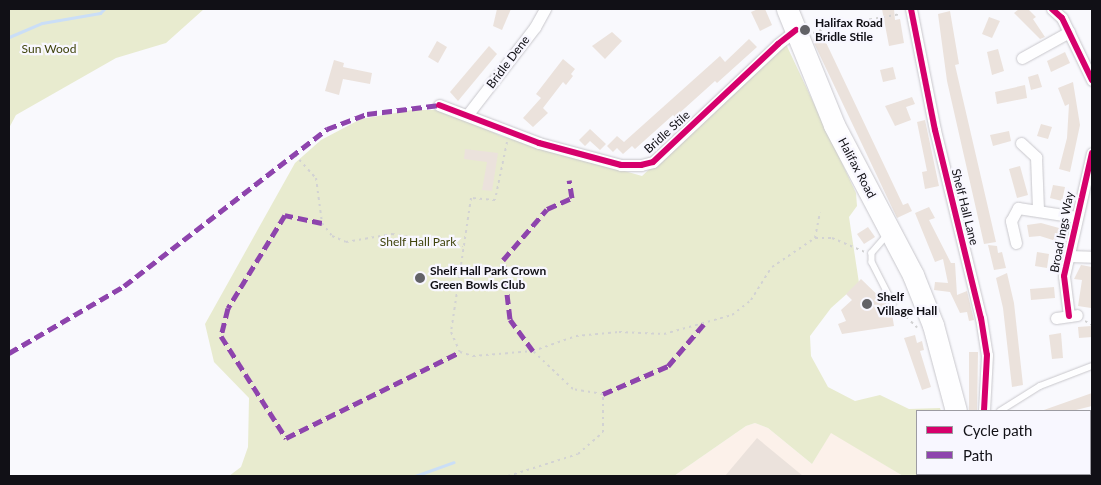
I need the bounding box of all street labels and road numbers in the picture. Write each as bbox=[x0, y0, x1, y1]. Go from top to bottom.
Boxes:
street label: Bridle Dene bbox=[484, 33, 532, 91]
street label: Bridle Stile bbox=[641, 108, 693, 156]
street label: Halifax Road bbox=[835, 135, 879, 201]
street label: Shelf Hall Lane bbox=[949, 167, 981, 247]
street label: Broad Ings Way bbox=[1047, 190, 1077, 274]

